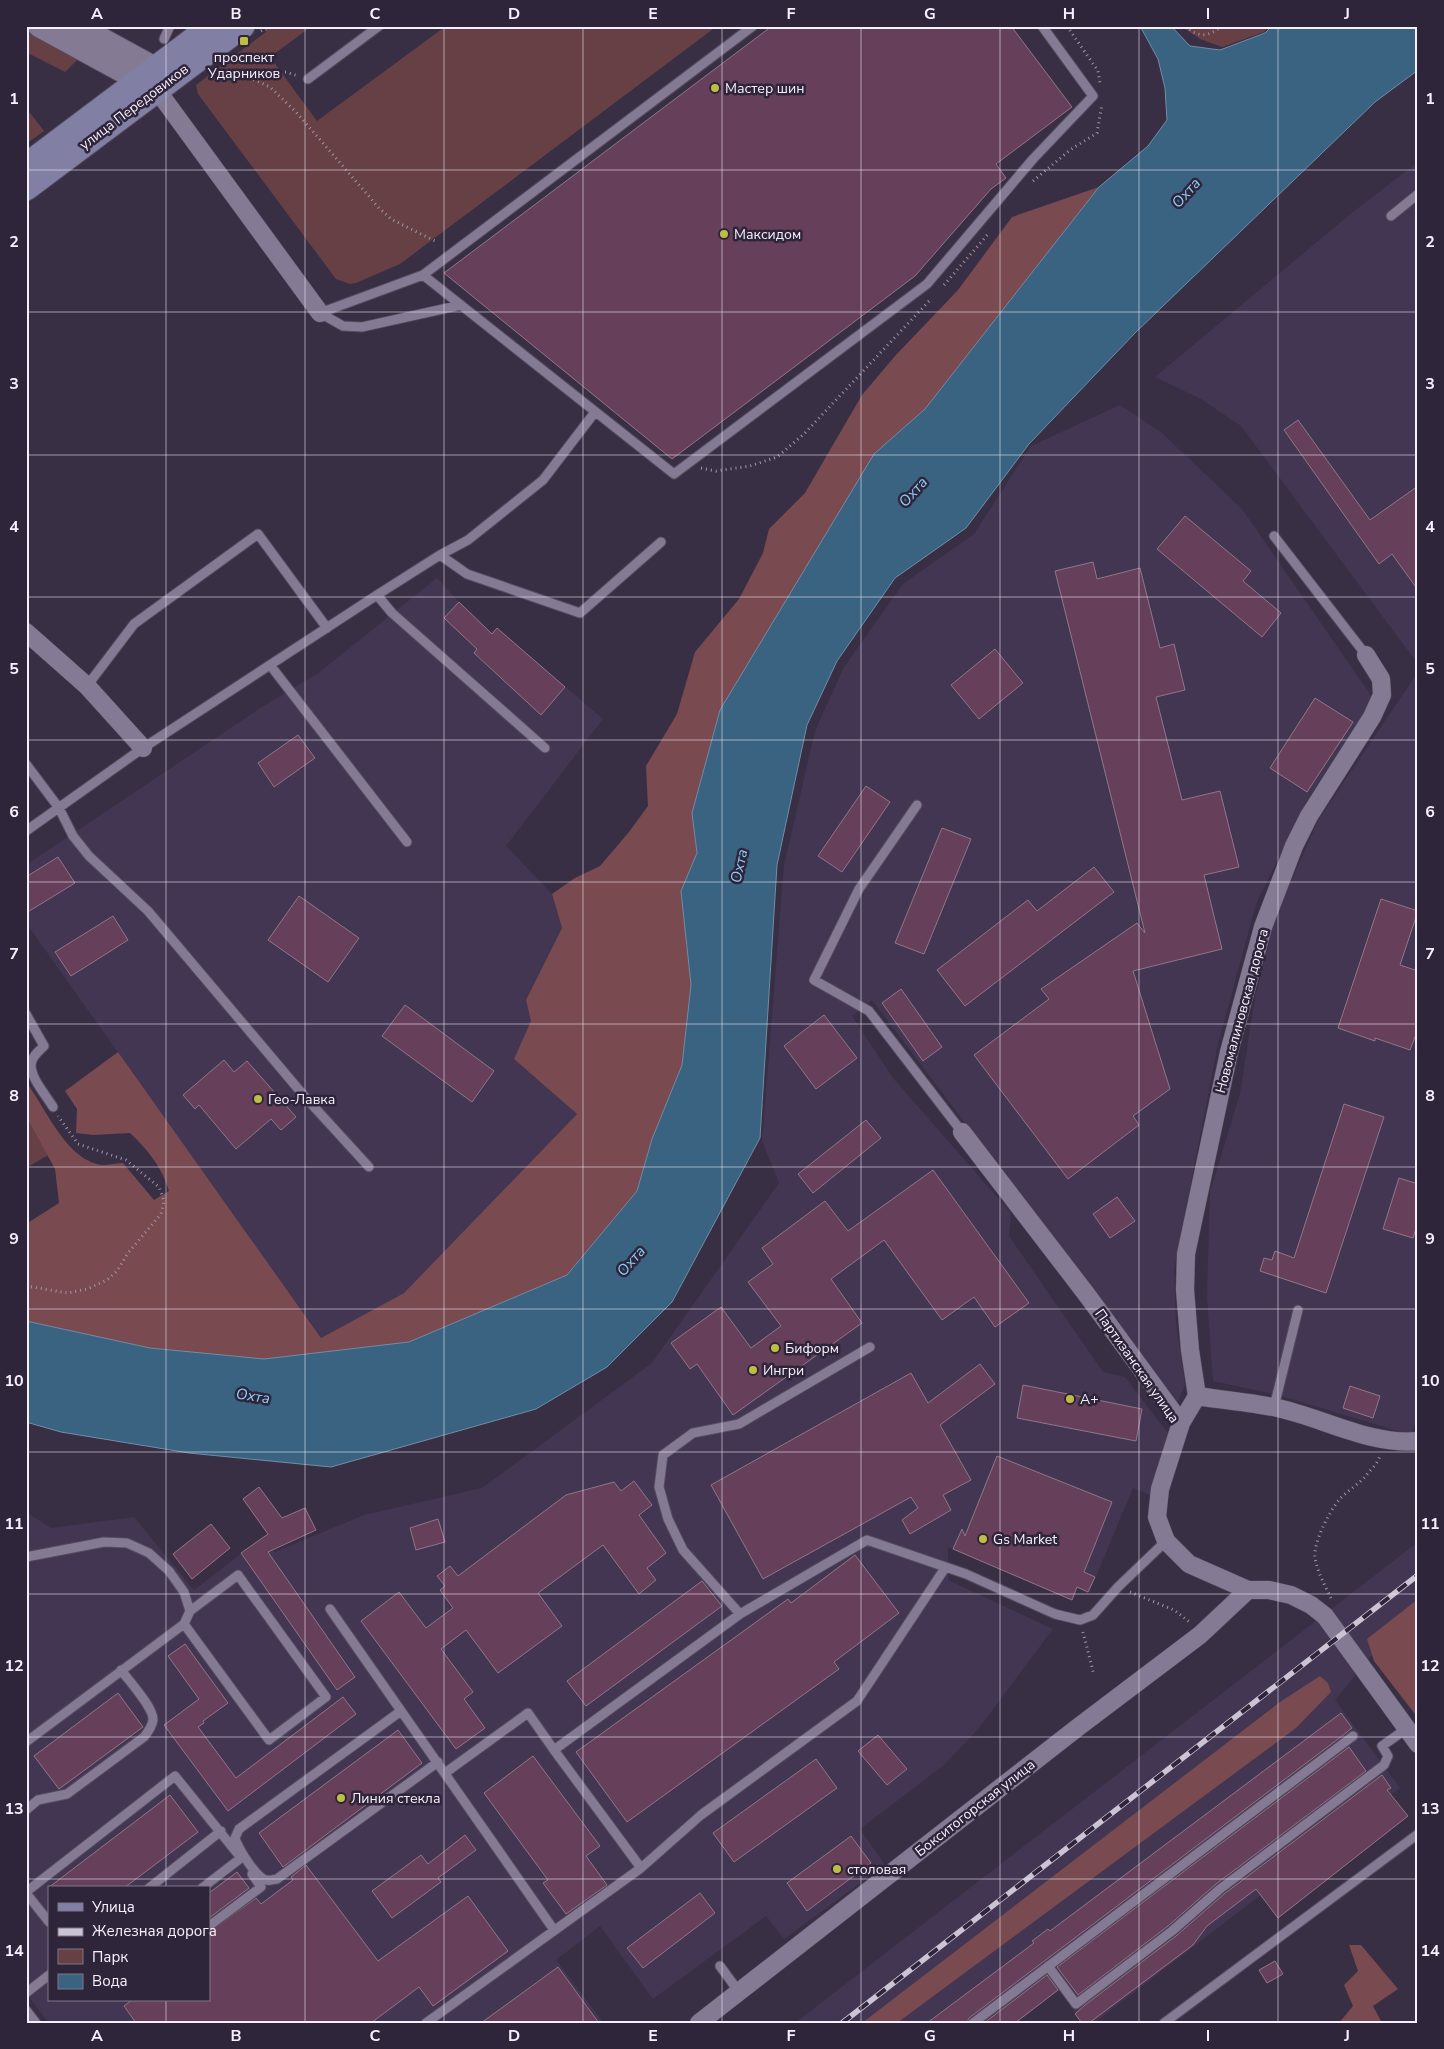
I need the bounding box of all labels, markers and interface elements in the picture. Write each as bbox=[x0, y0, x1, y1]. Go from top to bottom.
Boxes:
text: A bbox=[91, 3, 103, 25]
text: B bbox=[230, 3, 242, 25]
text: C bbox=[370, 3, 381, 25]
text: D bbox=[508, 3, 520, 25]
text: E bbox=[648, 3, 658, 25]
text: F bbox=[787, 3, 796, 25]
text: G bbox=[924, 3, 936, 25]
text: H bbox=[1063, 3, 1075, 25]
text: I bbox=[1206, 3, 1210, 25]
text: J bbox=[1343, 3, 1350, 25]
marker: проспект Ударников bbox=[238, 35, 250, 47]
place label: проспект Ударников bbox=[207, 48, 281, 83]
street label: улица Передовиков bbox=[76, 60, 193, 154]
place label: Мастер шин bbox=[725, 79, 804, 98]
marker: Мастер шин bbox=[709, 82, 721, 94]
text: 1 bbox=[9, 88, 19, 110]
text: 1 bbox=[1425, 88, 1435, 110]
water label: Охта bbox=[1167, 174, 1205, 212]
place label: Максидом bbox=[734, 225, 801, 244]
marker: Максидом bbox=[718, 228, 730, 240]
text: 2 bbox=[9, 231, 19, 253]
text: 2 bbox=[1425, 231, 1435, 253]
text: 3 bbox=[9, 373, 19, 395]
text: 3 bbox=[1425, 373, 1435, 395]
water label: Охта bbox=[894, 473, 932, 511]
text: 4 bbox=[9, 516, 19, 538]
text: 4 bbox=[1425, 516, 1435, 538]
text: 5 bbox=[9, 658, 19, 680]
text: 5 bbox=[1425, 658, 1435, 680]
text: 6 bbox=[9, 801, 19, 823]
text: 6 bbox=[1425, 801, 1435, 823]
water label: Охта bbox=[726, 847, 752, 885]
street label: Новомалиновская дорога bbox=[1211, 927, 1273, 1095]
text: 7 bbox=[9, 943, 19, 965]
text: 7 bbox=[1425, 943, 1435, 965]
text: 8 bbox=[9, 1085, 19, 1107]
text: 8 bbox=[1425, 1085, 1435, 1107]
place label: Гео-Лавка bbox=[268, 1090, 335, 1109]
marker: Гео-Лавка bbox=[252, 1093, 264, 1105]
text: 9 bbox=[9, 1228, 19, 1250]
text: 9 bbox=[1425, 1228, 1435, 1250]
water label: Охта bbox=[612, 1242, 650, 1280]
street label: Партизанская улица bbox=[1090, 1305, 1184, 1427]
place label: Биформ bbox=[785, 1339, 839, 1358]
marker: Биформ bbox=[769, 1342, 781, 1354]
place label: Ингри bbox=[763, 1361, 804, 1380]
marker: Ингри bbox=[747, 1364, 759, 1376]
text: 10 bbox=[4, 1370, 24, 1392]
text: 10 bbox=[1420, 1370, 1440, 1392]
water label: Охта bbox=[235, 1383, 271, 1409]
place label: А+ bbox=[1080, 1390, 1099, 1409]
marker: А+ bbox=[1064, 1393, 1076, 1405]
text: 11 bbox=[4, 1513, 24, 1535]
text: 11 bbox=[1420, 1513, 1440, 1535]
place label: Gs Market bbox=[993, 1530, 1057, 1549]
marker: Gs Market bbox=[977, 1533, 989, 1545]
text: 12 bbox=[4, 1655, 24, 1677]
text: 12 bbox=[1420, 1655, 1440, 1677]
street label: Бокситогорская улица bbox=[911, 1755, 1039, 1861]
place label: Линия стекла bbox=[351, 1789, 440, 1808]
marker: Линия стекла bbox=[335, 1792, 347, 1804]
text: 13 bbox=[4, 1798, 24, 1820]
text: 13 bbox=[1420, 1798, 1440, 1820]
place label: столовая bbox=[847, 1860, 906, 1879]
marker: столовая bbox=[831, 1863, 843, 1875]
legend bbox=[48, 1886, 210, 2002]
text: Улица bbox=[91, 1897, 135, 1917]
text: Железная дорога bbox=[92, 1921, 217, 1941]
text: 14 bbox=[4, 1940, 24, 1962]
text: 14 bbox=[1420, 1940, 1440, 1962]
text: Парк bbox=[92, 1947, 128, 1967]
text: Вода bbox=[92, 1971, 128, 1991]
text: A bbox=[91, 2025, 103, 2047]
text: B bbox=[230, 2025, 242, 2047]
text: C bbox=[370, 2025, 381, 2047]
text: D bbox=[508, 2025, 520, 2047]
text: E bbox=[648, 2025, 658, 2047]
text: F bbox=[787, 2025, 796, 2047]
text: G bbox=[924, 2025, 936, 2047]
text: H bbox=[1063, 2025, 1075, 2047]
text: I bbox=[1206, 2025, 1210, 2047]
text: J bbox=[1343, 2025, 1350, 2047]

